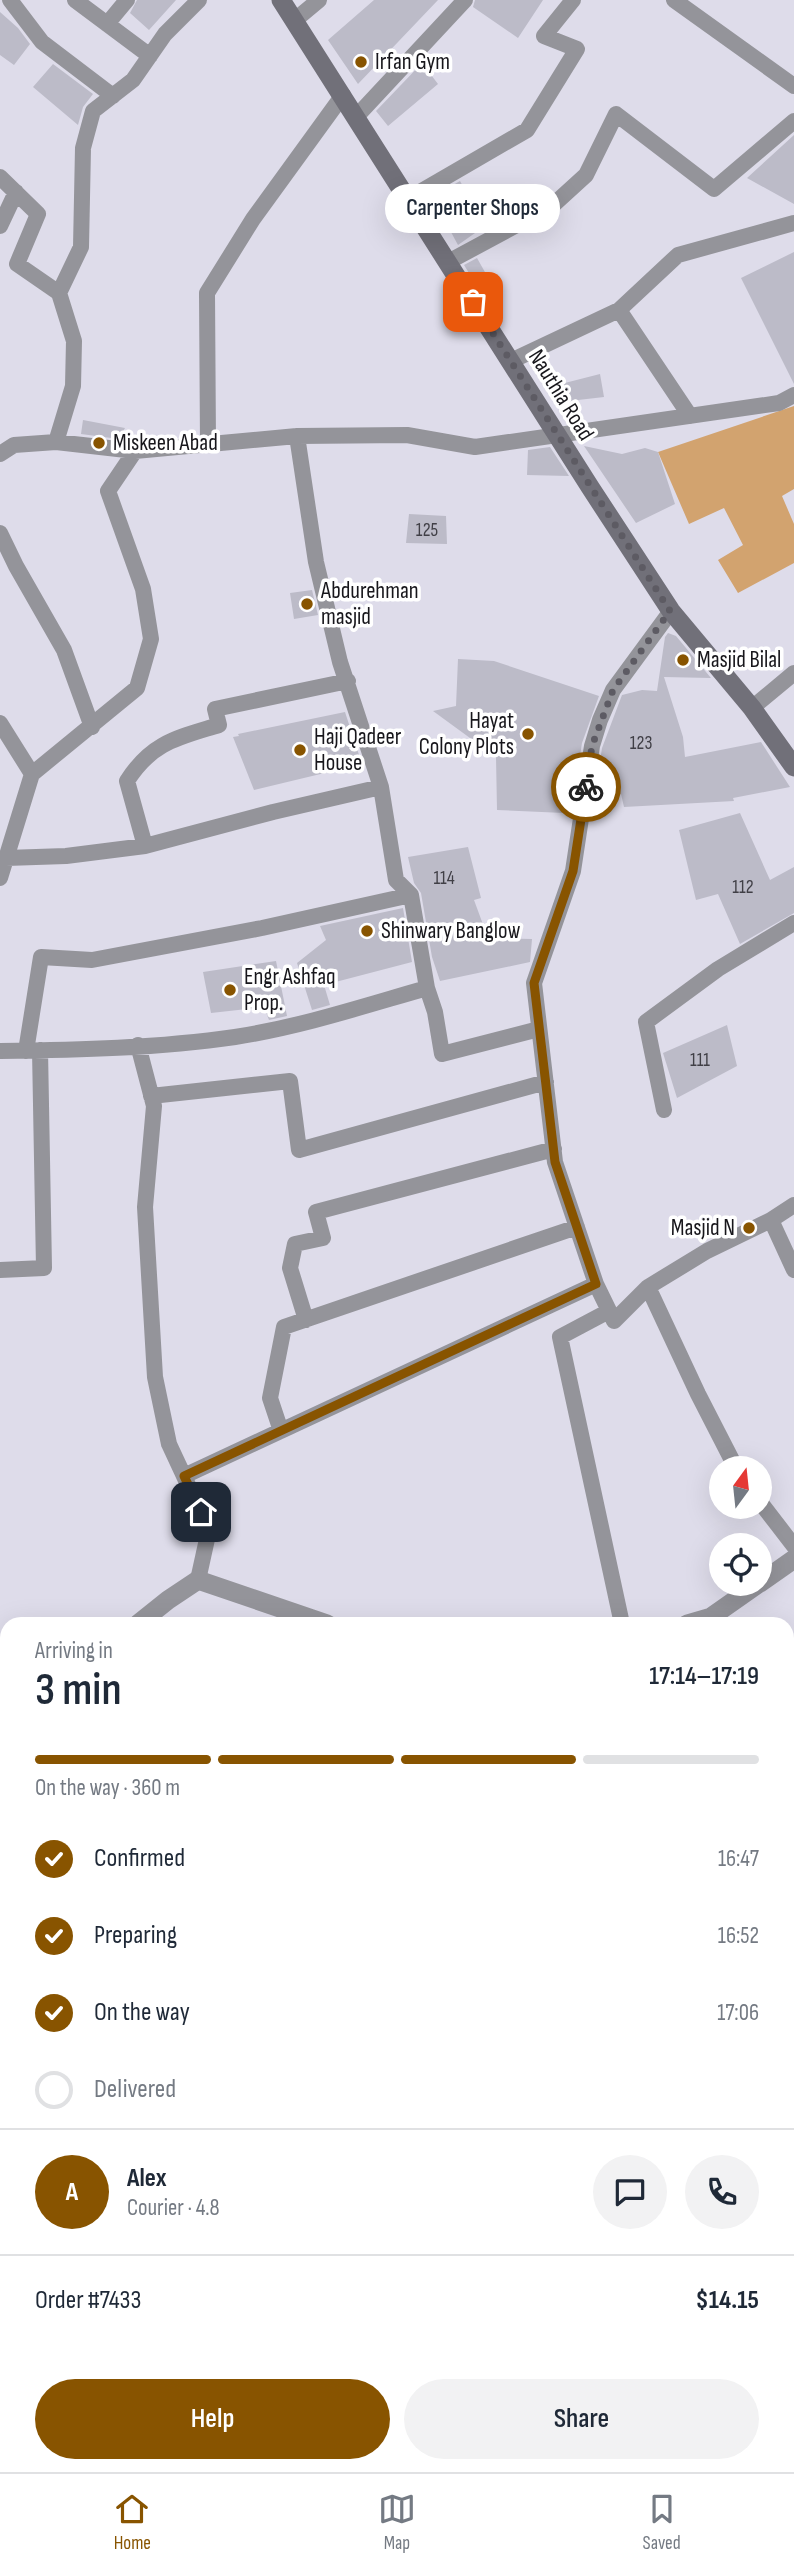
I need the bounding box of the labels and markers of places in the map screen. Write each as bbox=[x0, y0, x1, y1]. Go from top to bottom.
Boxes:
place label: Irfan Gym bbox=[375, 48, 450, 76]
marker: Irfan Gym bbox=[353, 54, 369, 70]
callout: Carpenter Shops bbox=[386, 183, 560, 232]
pin bbox=[443, 272, 503, 332]
place label: Miskeen Abad bbox=[113, 429, 218, 457]
marker: Miskeen Abad bbox=[91, 435, 107, 451]
place label: Abdurehman masjid bbox=[320, 577, 419, 631]
marker: Abdurehman masjid bbox=[299, 596, 315, 612]
place label: Masjid Bilal bbox=[697, 646, 781, 674]
marker: Masjid Bilal bbox=[675, 652, 691, 668]
place label: Hayat Colony Plots bbox=[419, 707, 514, 761]
place label: Haji Qadeer House bbox=[314, 723, 402, 777]
marker: Hayat Colony Plots bbox=[520, 726, 536, 742]
marker: Haji Qadeer House bbox=[292, 742, 308, 758]
place label: Shinwary Banglow bbox=[381, 917, 521, 945]
marker: Shinwary Banglow bbox=[359, 923, 375, 939]
place label: Engr Ashfaq Prop. bbox=[244, 963, 336, 1017]
marker: Engr Ashfaq Prop. bbox=[222, 982, 238, 998]
place label: Masjid N bbox=[671, 1214, 735, 1242]
marker: Masjid N bbox=[741, 1220, 757, 1236]
pin bbox=[171, 1482, 231, 1542]

